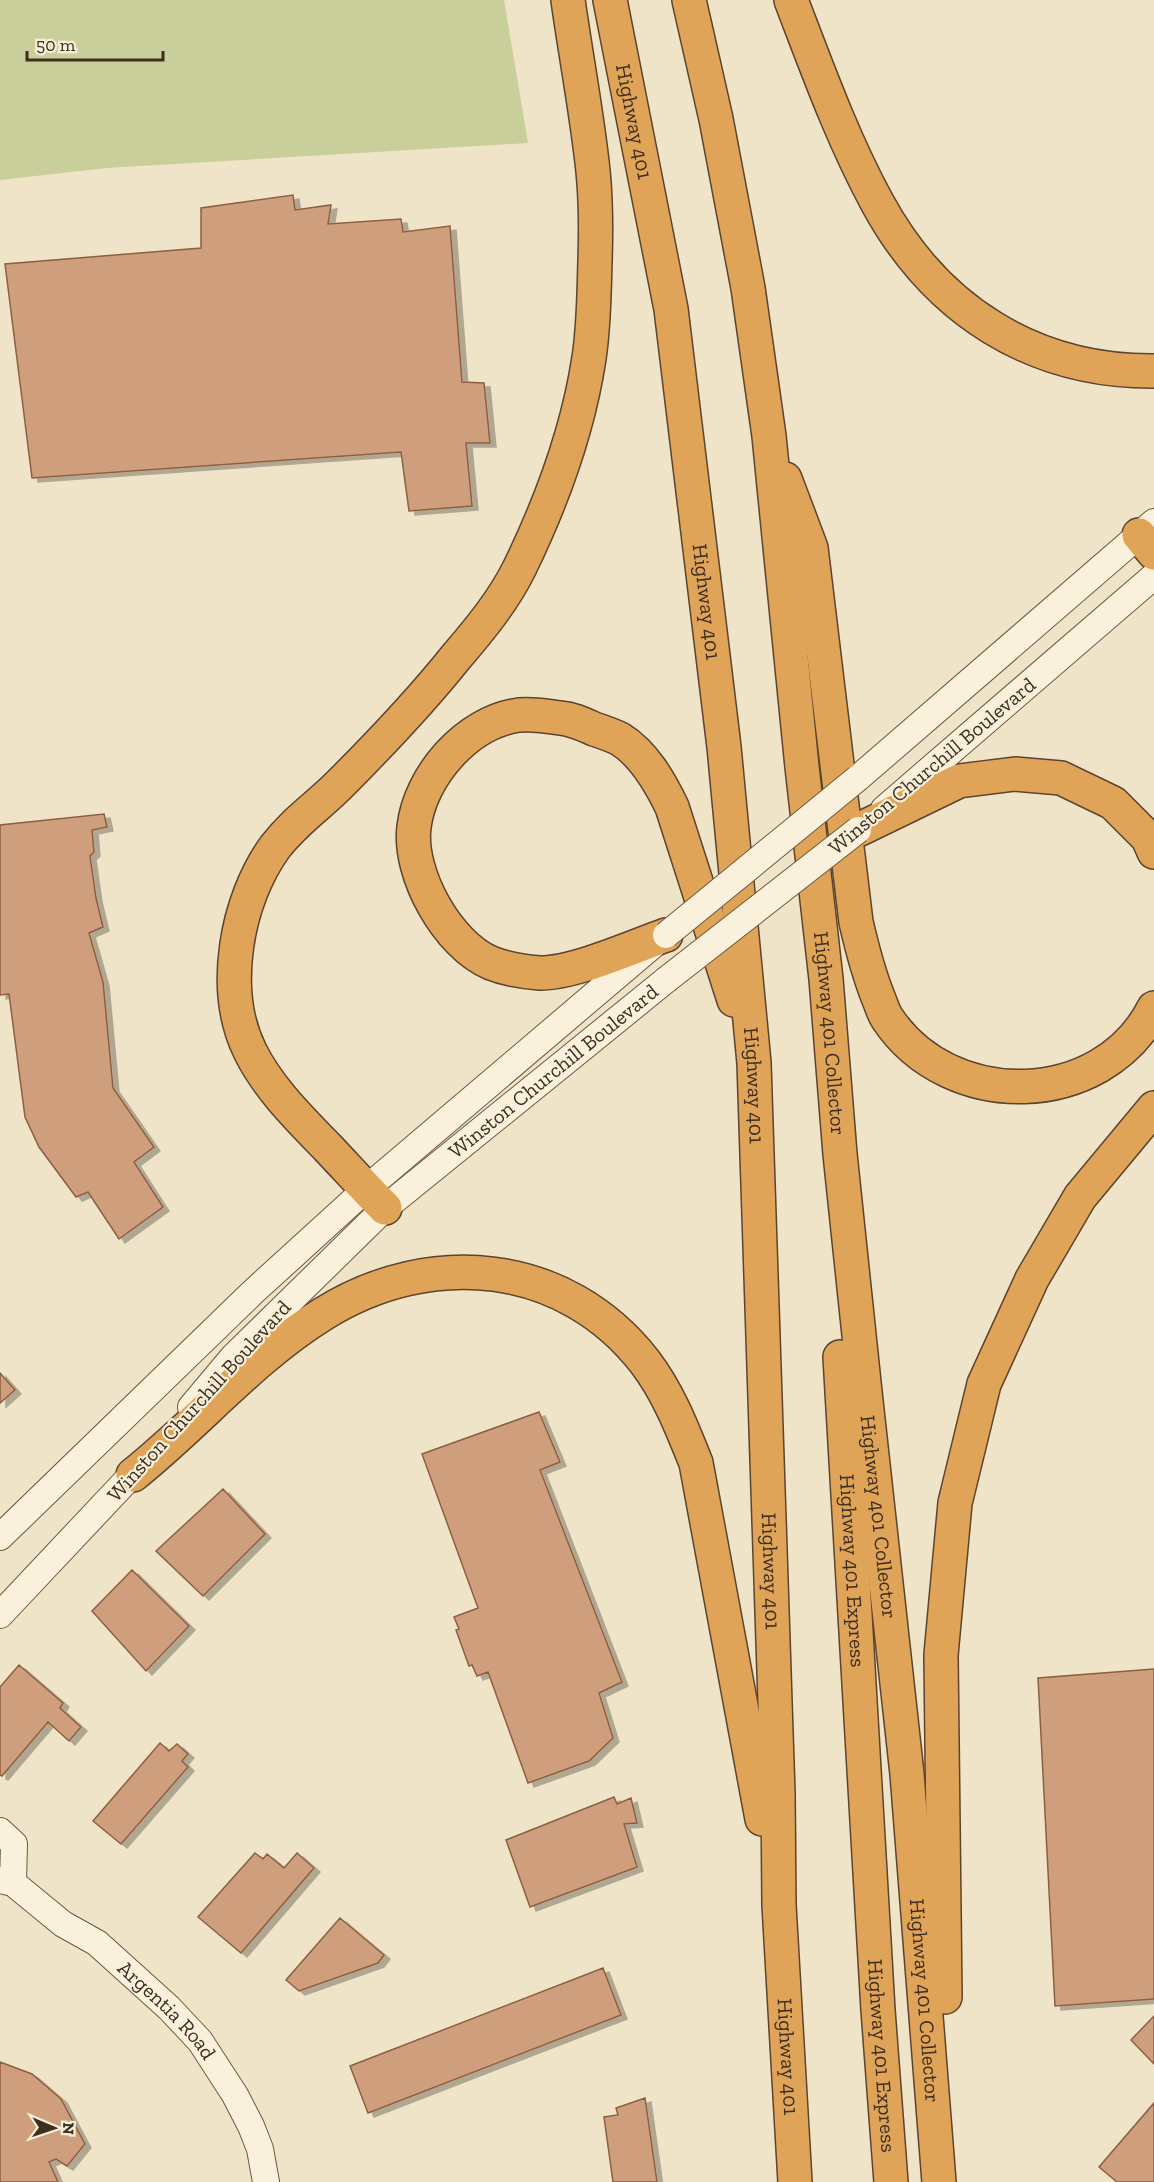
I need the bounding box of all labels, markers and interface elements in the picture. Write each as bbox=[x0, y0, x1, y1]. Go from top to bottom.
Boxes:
scale bar bbox=[27, 24, 164, 62]
text: 50 m bbox=[36, 34, 76, 56]
street label: Highway 401 bbox=[611, 62, 658, 181]
street label: Highway 401 bbox=[688, 542, 726, 661]
street label: Winston Churchill Boulevard bbox=[823, 671, 1041, 860]
street label: Highway 401 Collector bbox=[809, 930, 851, 1136]
street label: Winston Churchill Boulevard bbox=[443, 978, 663, 1163]
street label: Highway 401 bbox=[739, 1026, 770, 1144]
street label: Winston Churchill Boulevard bbox=[102, 1294, 296, 1507]
street label: Highway 401 Collector bbox=[856, 1414, 903, 1620]
street label: Highway 401 Express bbox=[835, 1473, 871, 1668]
street label: Highway 401 bbox=[757, 1512, 786, 1630]
street label: Highway 401 Collector bbox=[905, 1898, 946, 2103]
street label: Argentia Road bbox=[113, 1955, 222, 2064]
street label: Highway 401 Express bbox=[863, 1958, 902, 2153]
street label: Highway 401 bbox=[772, 1998, 804, 2116]
north arrow bbox=[24, 2098, 84, 2158]
text: N bbox=[59, 2122, 78, 2135]

